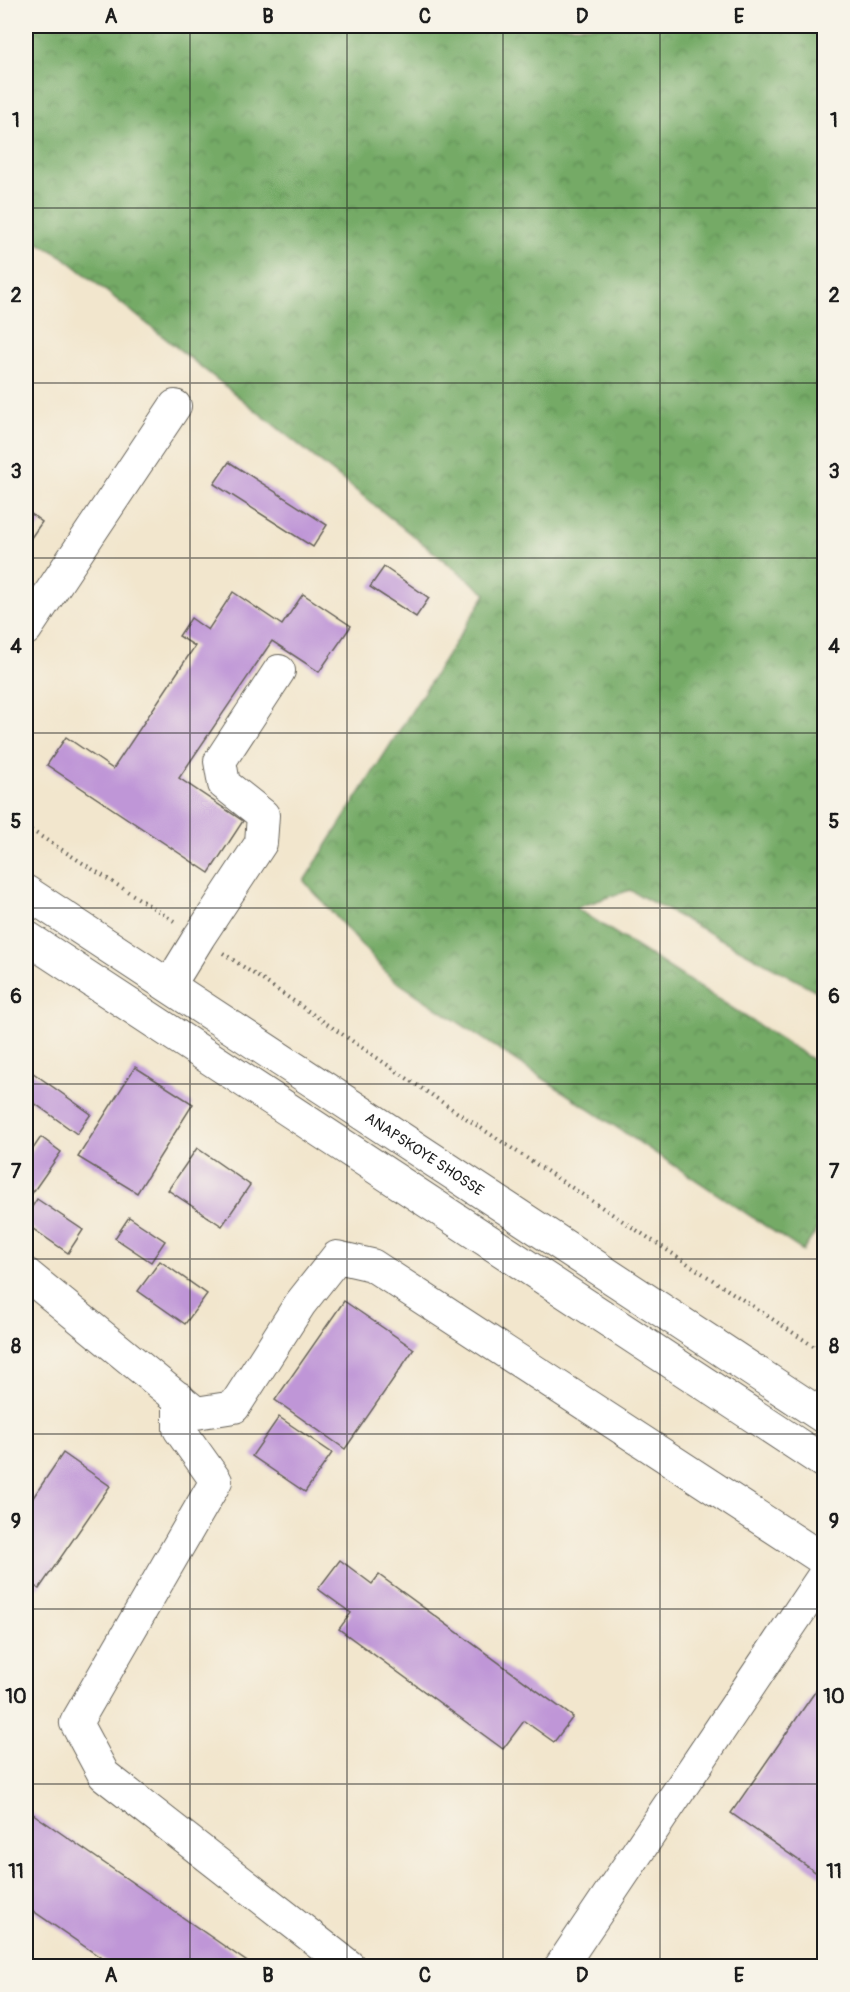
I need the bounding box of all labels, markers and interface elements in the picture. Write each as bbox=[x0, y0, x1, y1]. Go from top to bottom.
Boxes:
text: A bbox=[105, 4, 118, 29]
text: B bbox=[262, 4, 274, 29]
text: C bbox=[419, 4, 431, 29]
text: D bbox=[576, 4, 589, 29]
text: E bbox=[734, 4, 745, 29]
text: 1 bbox=[12, 108, 20, 133]
text: 1 bbox=[830, 108, 838, 133]
text: 2 bbox=[10, 283, 22, 308]
text: 2 bbox=[828, 283, 840, 308]
text: 3 bbox=[10, 459, 22, 484]
text: 3 bbox=[828, 459, 840, 484]
text: 4 bbox=[10, 634, 22, 659]
text: 4 bbox=[828, 634, 840, 659]
text: 5 bbox=[11, 809, 22, 834]
text: 5 bbox=[829, 809, 840, 834]
text: 6 bbox=[10, 984, 22, 1009]
text: 6 bbox=[828, 984, 840, 1009]
street label: ANAPSKOYE SHOSSE bbox=[361, 1109, 487, 1201]
text: 7 bbox=[11, 1159, 22, 1184]
text: 7 bbox=[829, 1159, 840, 1184]
text: 8 bbox=[11, 1334, 21, 1359]
text: 8 bbox=[829, 1334, 839, 1359]
text: 9 bbox=[11, 1509, 21, 1534]
text: 9 bbox=[829, 1509, 839, 1534]
text: 10 bbox=[5, 1684, 27, 1709]
text: 10 bbox=[823, 1684, 845, 1709]
text: 11 bbox=[8, 1859, 24, 1884]
text: 11 bbox=[826, 1859, 842, 1884]
text: A bbox=[105, 1963, 118, 1988]
text: B bbox=[262, 1963, 274, 1988]
text: C bbox=[419, 1963, 431, 1988]
text: D bbox=[576, 1963, 589, 1988]
text: E bbox=[734, 1963, 745, 1988]

